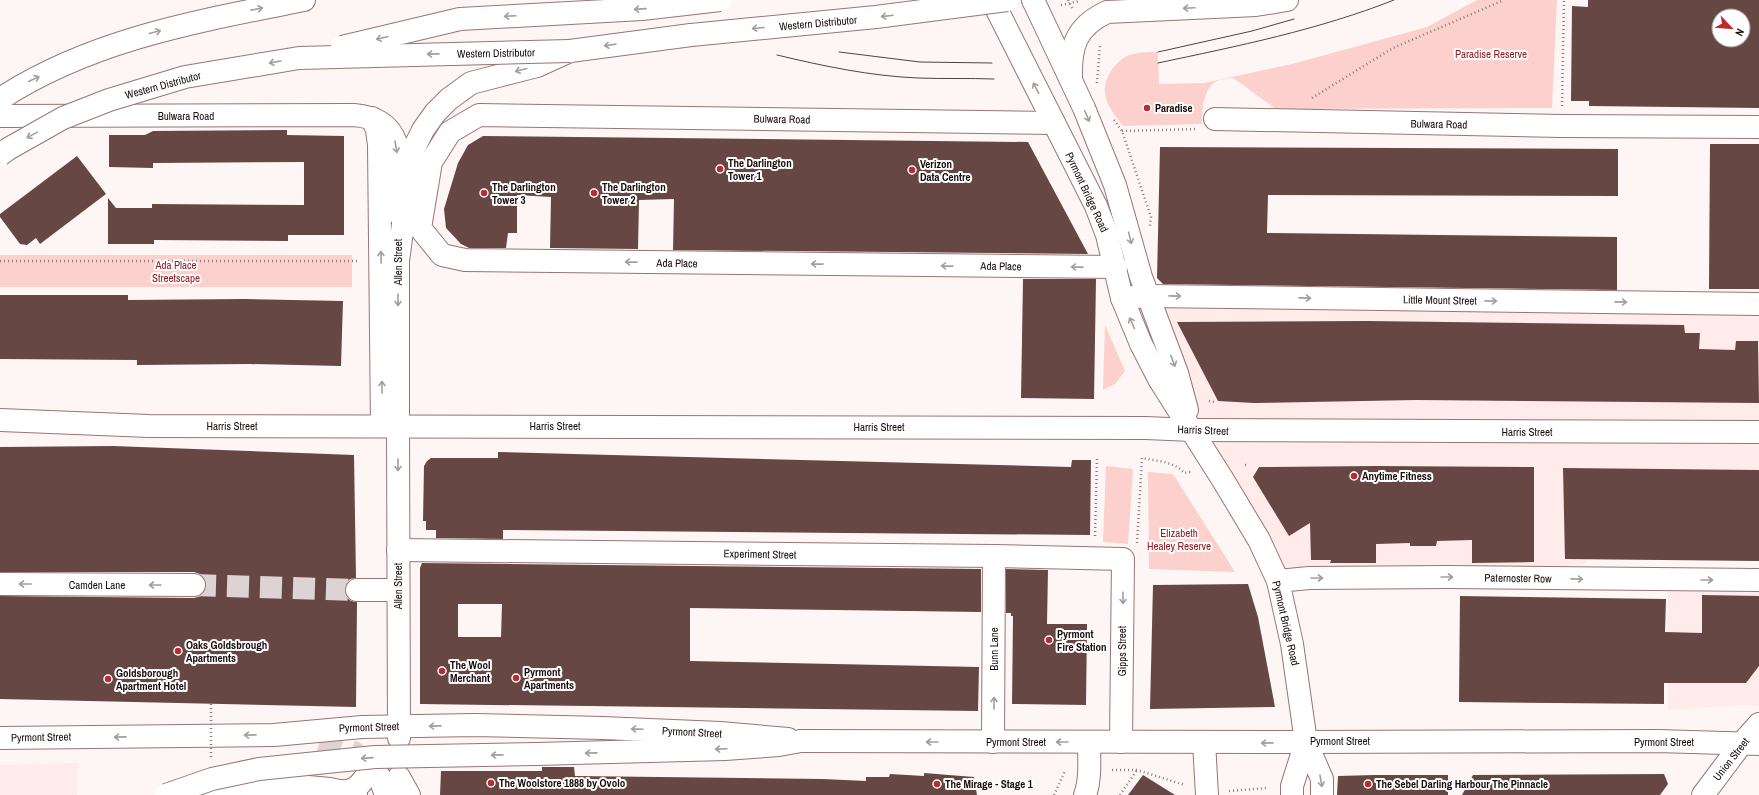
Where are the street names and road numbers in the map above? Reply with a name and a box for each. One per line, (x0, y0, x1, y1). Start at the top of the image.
street label: Western Distributor (779, 13, 857, 33)
street label: Western Distributor (457, 45, 535, 61)
street label: Western Distributor (123, 68, 203, 102)
street label: Bulwara Road (158, 109, 214, 123)
street label: Bulwara Road (754, 112, 810, 126)
street label: Bulwara Road (1411, 117, 1467, 131)
street label: Pyrmont Bridge Road (1062, 150, 1112, 234)
street label: Allen Street (391, 238, 405, 286)
street label: Ada Place (655, 256, 698, 270)
street label: Ada Place (979, 259, 1022, 273)
street label: Little Mount Street (1403, 292, 1477, 308)
street label: Harris Street (206, 419, 258, 433)
street label: Harris Street (529, 419, 581, 433)
street label: Harris Street (853, 420, 905, 434)
street label: Harris Street (1177, 422, 1229, 438)
street label: Harris Street (1501, 425, 1553, 439)
street label: Experiment Street (724, 546, 797, 562)
street label: Allen Street (391, 562, 405, 610)
street label: Paternoster Row (1484, 570, 1552, 586)
street label: Camden Lane (69, 578, 125, 592)
street label: Pyrmont Bridge Road (1269, 579, 1303, 667)
street label: Gipps Street (1115, 625, 1129, 676)
street label: Bunn Lane (987, 627, 1001, 671)
street label: Pyrmont Street (339, 719, 400, 735)
street label: Pyrmont Street (662, 723, 723, 741)
street label: Pyrmont Street (11, 729, 72, 745)
street label: Pyrmont Street (1310, 734, 1371, 748)
street label: Union Street (1710, 734, 1752, 783)
street label: Pyrmont Street (986, 735, 1047, 749)
street label: Pyrmont Street (1634, 735, 1695, 749)

